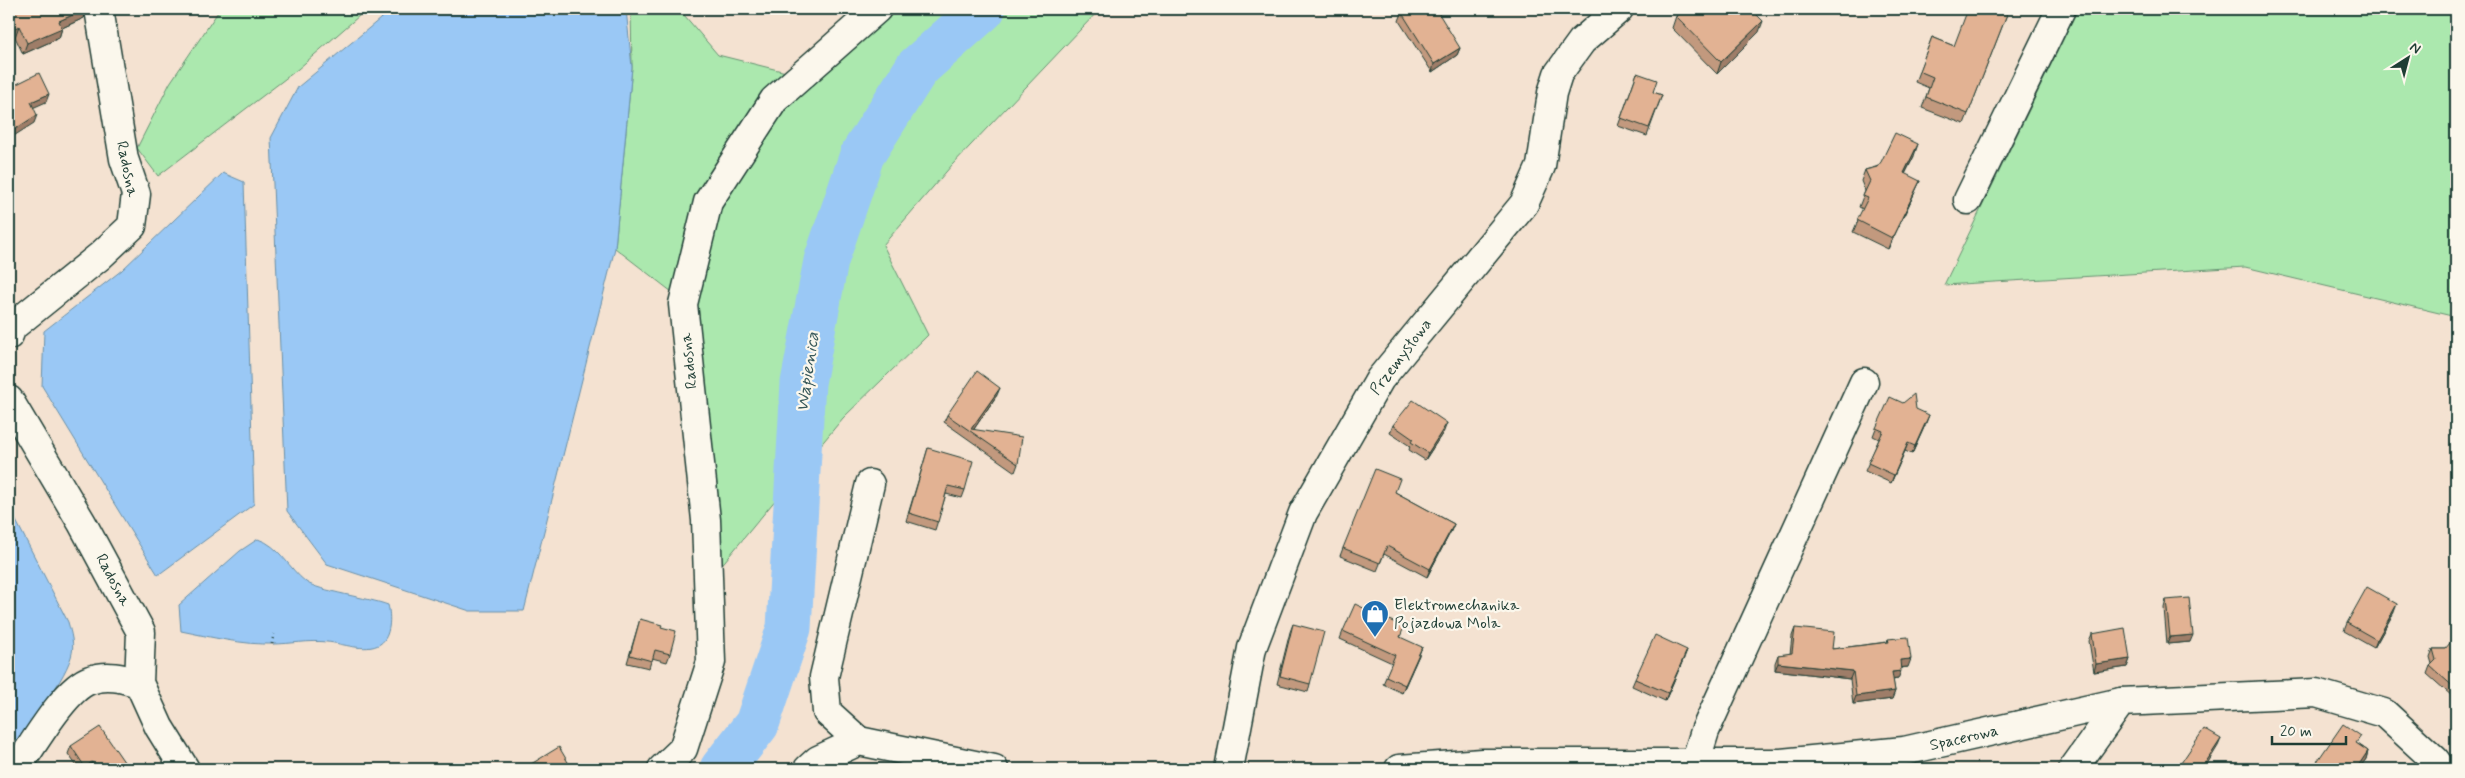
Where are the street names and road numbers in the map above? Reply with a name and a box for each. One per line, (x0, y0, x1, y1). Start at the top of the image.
street label: Radosna (111, 139, 143, 199)
street label: Przemysłowa (1365, 314, 1437, 399)
street label: Radosna (676, 331, 702, 390)
street label: Radosna (90, 550, 136, 610)
street label: Spacerowa (1928, 720, 2000, 756)

